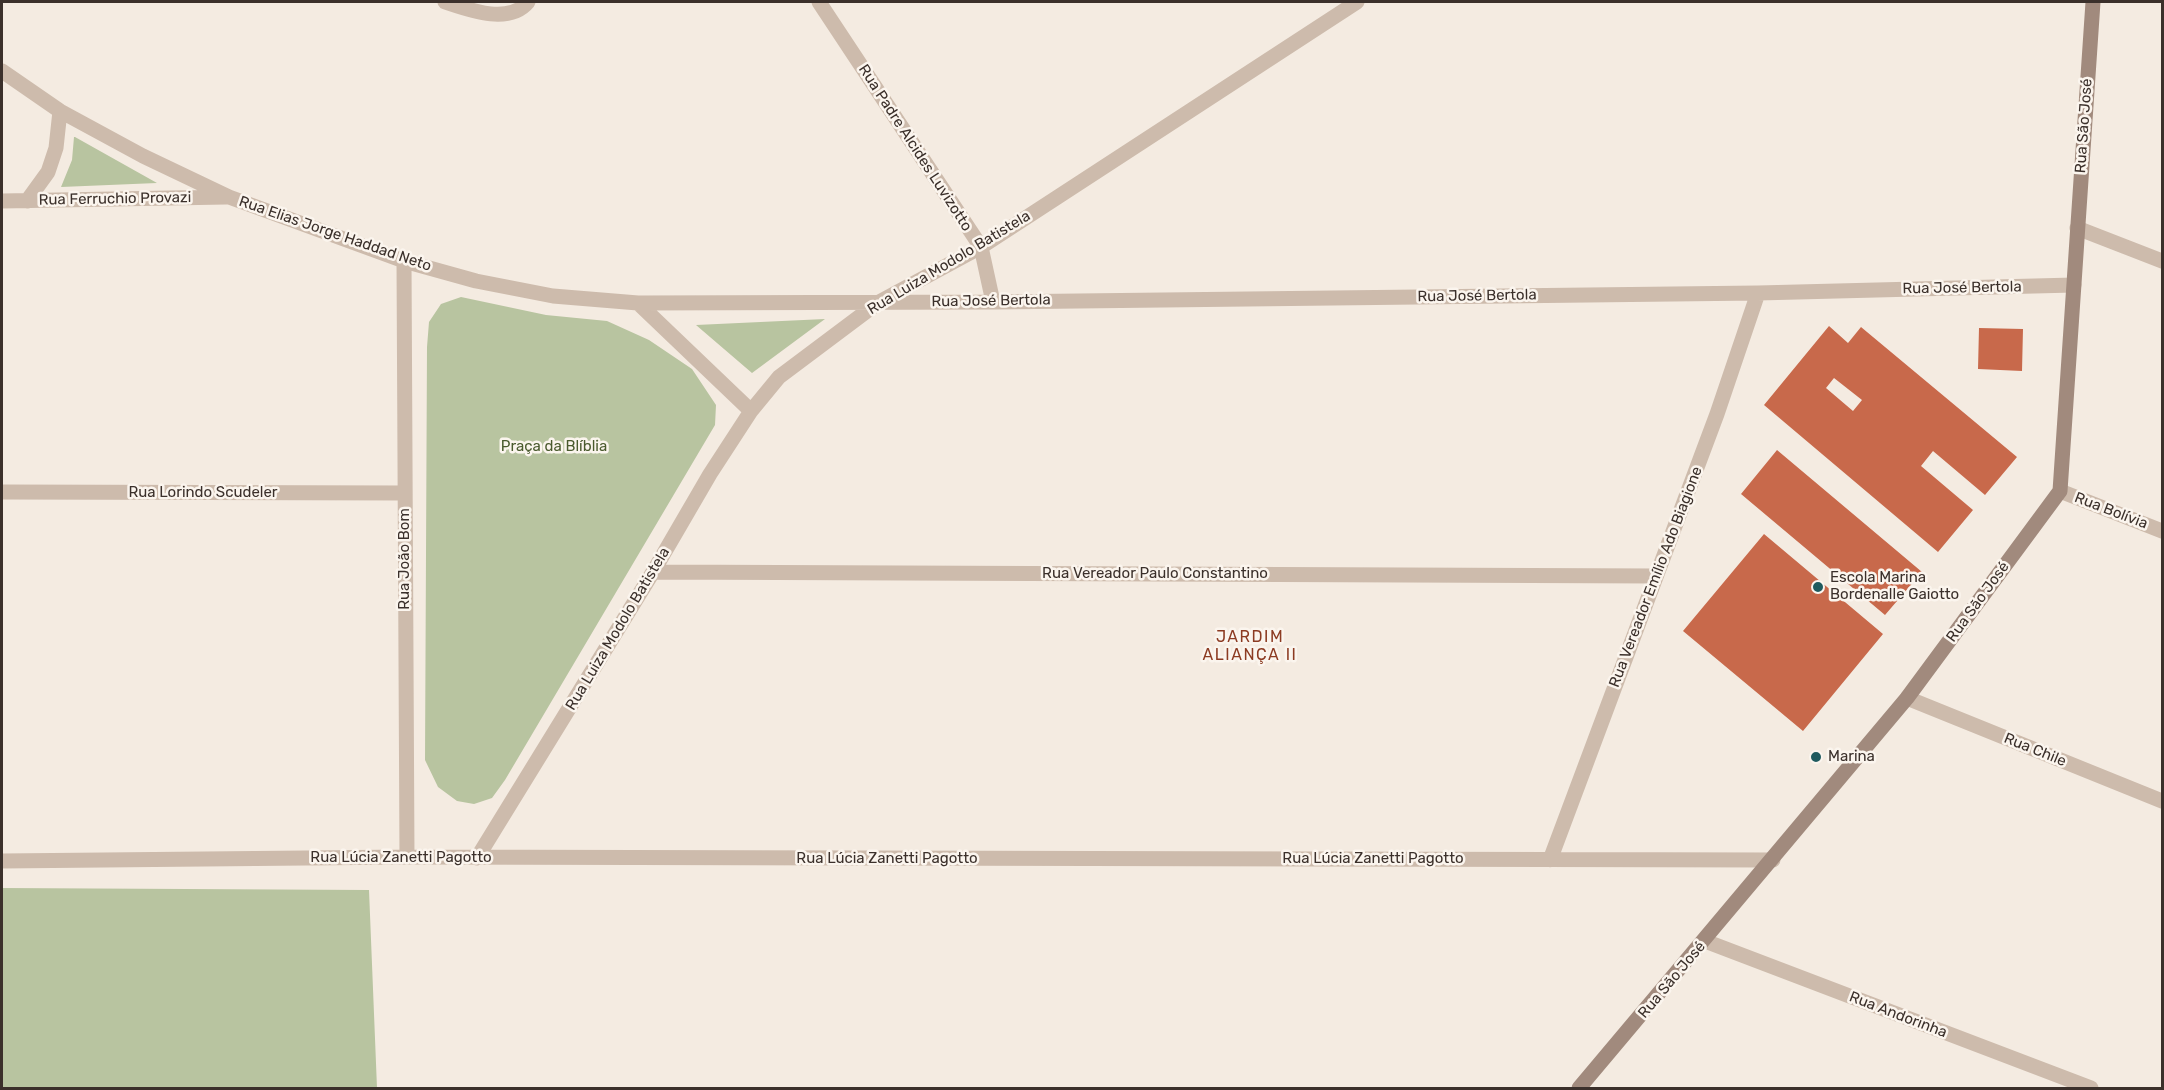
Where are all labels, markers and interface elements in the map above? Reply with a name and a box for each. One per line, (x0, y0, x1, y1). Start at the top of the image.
street label: Rua Padre Alcides Luvizotto (854, 61, 976, 235)
street label: Rua São José (2072, 78, 2096, 174)
street label: Rua Ferruchio Provazi (39, 189, 191, 209)
street label: Rua Elias Jorge Haddad Neto (236, 193, 434, 275)
street label: Rua Luiza Modolo Batistela (864, 207, 1034, 319)
street label: Rua José Bertola (1902, 278, 2022, 298)
street label: Rua José Bertola (1417, 286, 1537, 306)
street label: Rua José Bertola (931, 291, 1051, 311)
park label: Praça da Blíblia (501, 438, 607, 456)
street label: Rua Vereador Emílio Ado Biagione (1606, 464, 1706, 690)
street label: Rua Lorindo Scudeler (128, 484, 278, 502)
street label: Rua Bolívia (2072, 489, 2150, 533)
street label: Rua João Bom (396, 508, 414, 610)
street label: Rua Luiza Modolo Batistela (562, 544, 674, 714)
street label: Rua São José (1943, 558, 2013, 646)
street label: Rua Vereador Paulo Constantino (1042, 565, 1268, 583)
place label: Escola Marina Bordenalle Gaiotto (1830, 569, 1959, 604)
marker: Escola Marina Bordenalle Gaiotto (1811, 580, 1825, 594)
district label: JARDIM ALIANÇA II (1203, 627, 1297, 665)
street label: Rua Chile (2001, 729, 2069, 771)
place label: Marina (1828, 748, 1875, 766)
marker: Marina (1809, 750, 1823, 764)
street label: Rua Lúcia Zanetti Pagotto (310, 849, 492, 867)
street label: Rua Lúcia Zanetti Pagotto (796, 850, 978, 868)
street label: Rua Lúcia Zanetti Pagotto (1282, 850, 1464, 868)
street label: Rua São José (1635, 938, 1709, 1022)
street label: Rua Andorinha (1847, 988, 1949, 1042)

